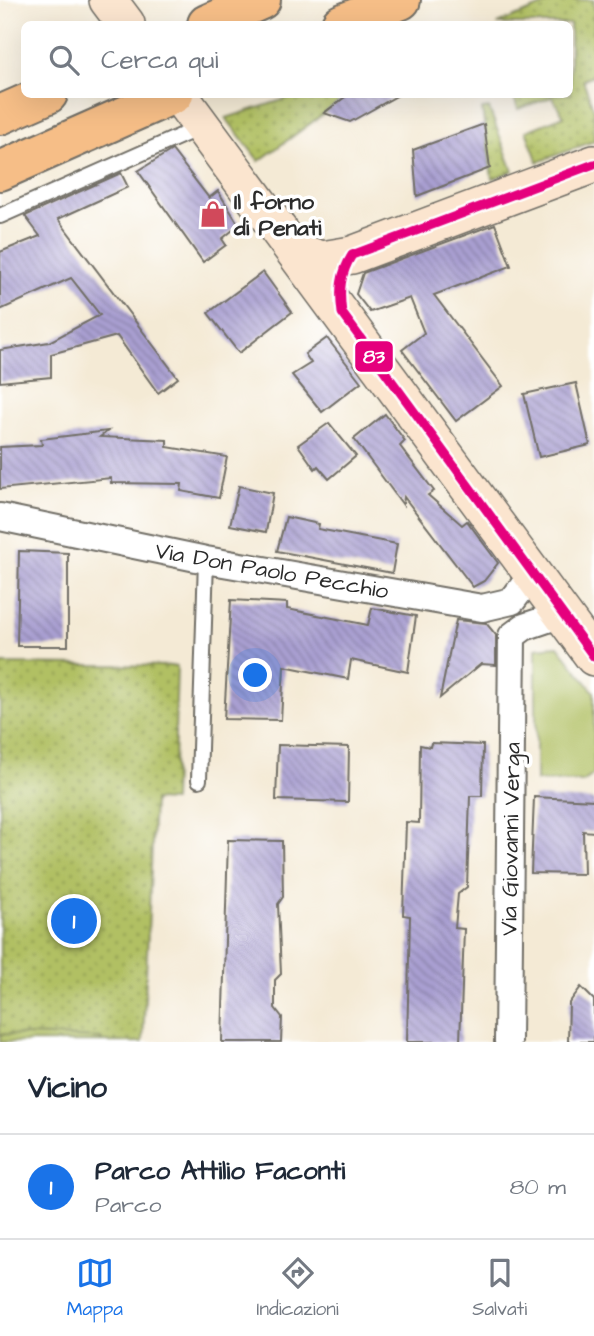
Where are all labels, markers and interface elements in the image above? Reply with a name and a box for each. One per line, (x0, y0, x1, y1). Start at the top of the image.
search box (21, 21, 573, 98)
icon: search (45, 41, 83, 79)
text: Cerca qui (101, 42, 218, 78)
place label: Il forno di Penati (233, 186, 322, 244)
shop icon: Il forno di Penati (198, 199, 228, 229)
line badge: 83 (354, 340, 394, 373)
text: 83 (363, 344, 385, 371)
street label: Via Don Paolo Pecchio (153, 535, 391, 607)
your location (238, 658, 272, 692)
street label: Via Giovanni Verga (493, 742, 530, 936)
pin: 1 (51, 895, 97, 947)
text: Vicino (28, 1067, 107, 1109)
text: Parco Attilio Faconti (95, 1153, 345, 1189)
text: 1 (50, 1171, 52, 1203)
text: 80 m (509, 1171, 566, 1203)
text: Parco (95, 1189, 162, 1221)
tab: Mappa (67, 1254, 123, 1323)
tab: Indicazioni (257, 1254, 339, 1323)
tab: Salvati (472, 1254, 527, 1323)

